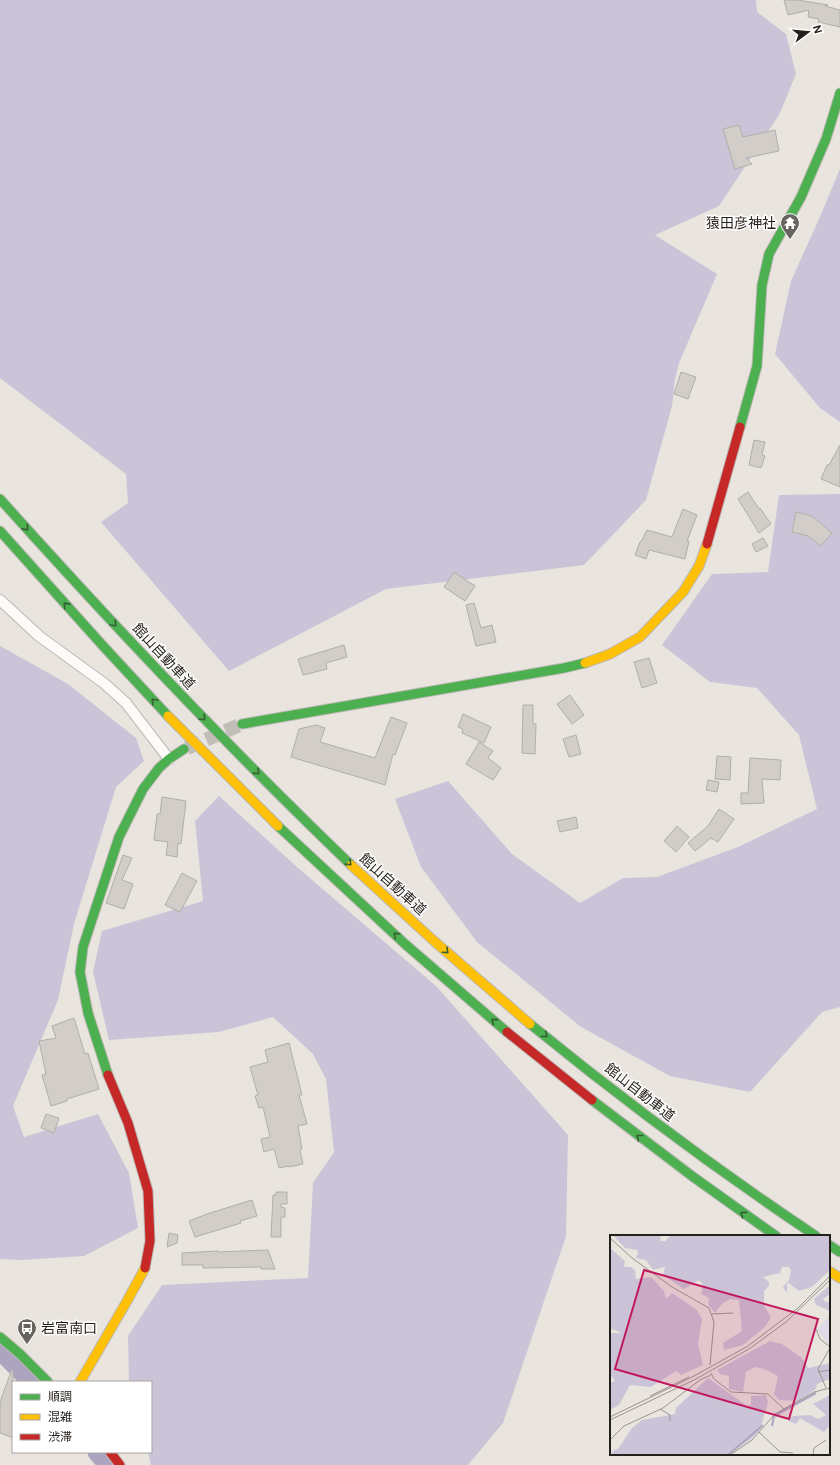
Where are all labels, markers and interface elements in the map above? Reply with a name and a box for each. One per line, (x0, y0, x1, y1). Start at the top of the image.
north arrow (788, 12, 828, 52)
text: N (810, 23, 825, 35)
temple icon: 猿田彦神社 (779, 212, 801, 240)
place label: 猿田彦神社 (706, 214, 776, 232)
one-way arrow (21, 523, 28, 531)
one-way arrow (64, 602, 71, 610)
one-way arrow (109, 619, 116, 626)
street label: 館山自動車道 (129, 619, 199, 693)
one-way arrow (152, 698, 159, 706)
one-way arrow (199, 713, 206, 721)
one-way arrow (252, 767, 260, 775)
street label: 館山自動車道 (356, 849, 430, 919)
one-way arrow (344, 859, 352, 866)
one-way arrow (393, 932, 401, 940)
one-way arrow (441, 946, 448, 953)
one-way arrow (491, 1018, 498, 1025)
one-way arrow (540, 1030, 547, 1037)
street label: 館山自動車道 (601, 1059, 679, 1125)
one-way arrow (636, 1134, 643, 1141)
one-way arrow (740, 1211, 747, 1219)
inset map (610, 1235, 830, 1455)
bus stop icon: 岩富南口 (16, 1317, 38, 1345)
place label: 岩富南口 (41, 1319, 97, 1337)
legend (12, 1381, 152, 1453)
text: 順調 (48, 1389, 72, 1405)
text: 混雑 (48, 1409, 72, 1425)
text: 渋滞 (48, 1429, 72, 1445)

